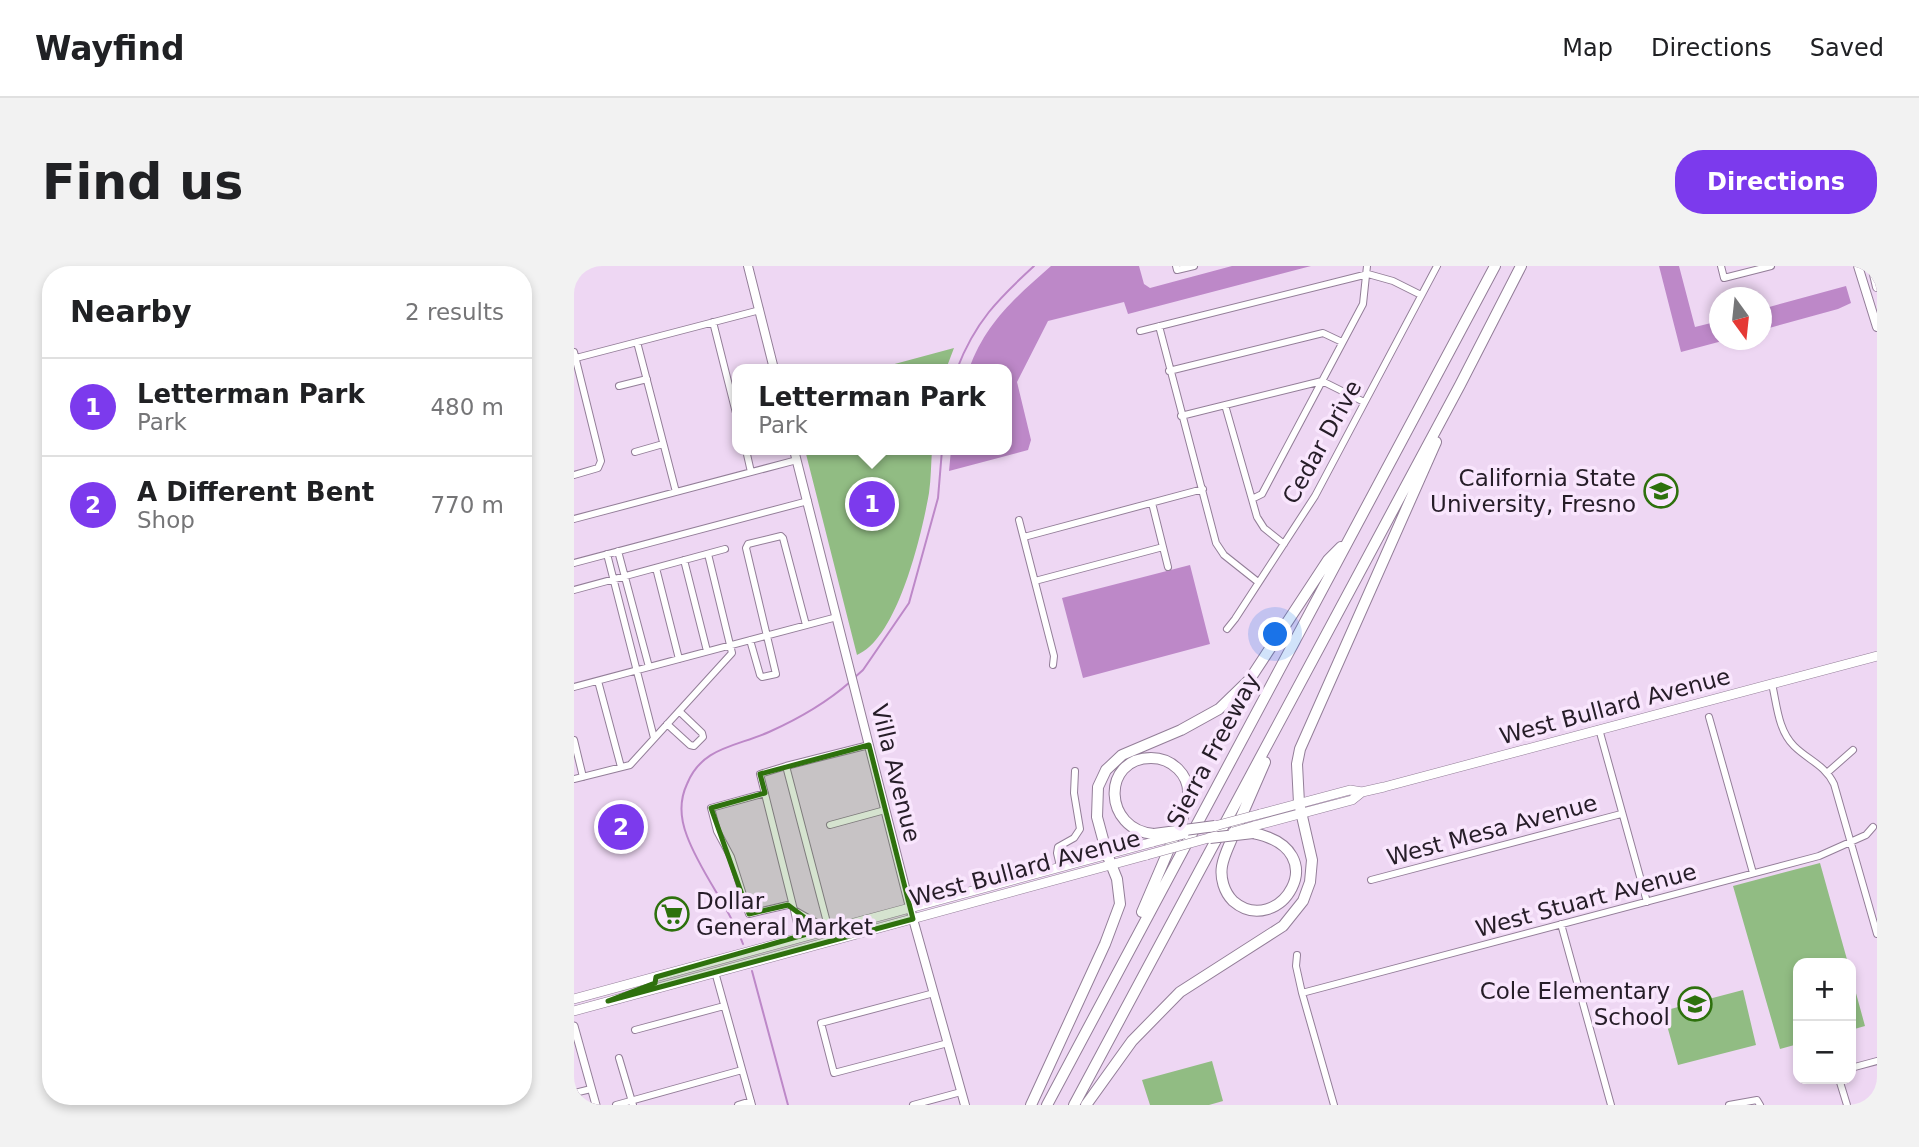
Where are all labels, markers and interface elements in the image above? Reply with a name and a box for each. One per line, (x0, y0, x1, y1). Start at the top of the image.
text: Wayfind (35, 29, 185, 68)
text: Map (1562, 34, 1613, 62)
text: Directions (1651, 34, 1772, 62)
text: Saved (1810, 34, 1884, 62)
button: Directions (1675, 150, 1877, 214)
text: Find us (42, 154, 243, 211)
north arrow (1709, 287, 1772, 350)
text: Nearby (70, 294, 192, 329)
text: 2 results (405, 299, 504, 325)
popup (732, 364, 1012, 455)
street label: Cedar Drive (1277, 376, 1367, 508)
text: Letterman Park (137, 379, 365, 409)
text: Letterman Park (758, 382, 986, 412)
text: 1 (85, 394, 101, 420)
text: 480 m (430, 394, 504, 420)
text: Park (137, 409, 187, 435)
text: Park (758, 412, 808, 438)
place label: California State University, Fresno (1430, 465, 1636, 517)
school or university icon: California State University, Fresno (1642, 472, 1680, 510)
text: A Different Bent (137, 477, 374, 507)
pin: 1 (849, 478, 895, 530)
text: 2 (85, 492, 101, 518)
text: 770 m (430, 492, 504, 518)
text: Shop (137, 507, 195, 533)
your location (1258, 617, 1292, 651)
street label: West Bullard Avenue (1497, 663, 1733, 749)
street label: Sierra Freeway (1162, 669, 1264, 831)
street label: Villa Avenue (866, 701, 926, 845)
street label: West Mesa Avenue (1384, 789, 1600, 871)
pin: 2 (598, 801, 644, 853)
street label: West Bullard Avenue (907, 825, 1143, 911)
street label: West Stuart Avenue (1473, 858, 1699, 942)
place label: Dollar General Market (696, 888, 873, 940)
supermarket icon: Dollar General Market (653, 895, 691, 933)
map controls (1793, 958, 1856, 1084)
button: + (1793, 958, 1856, 1021)
place label: Cole Elementary School (1480, 978, 1670, 1030)
school or university icon: Cole Elementary School (1676, 985, 1714, 1023)
button: − (1793, 1021, 1856, 1084)

